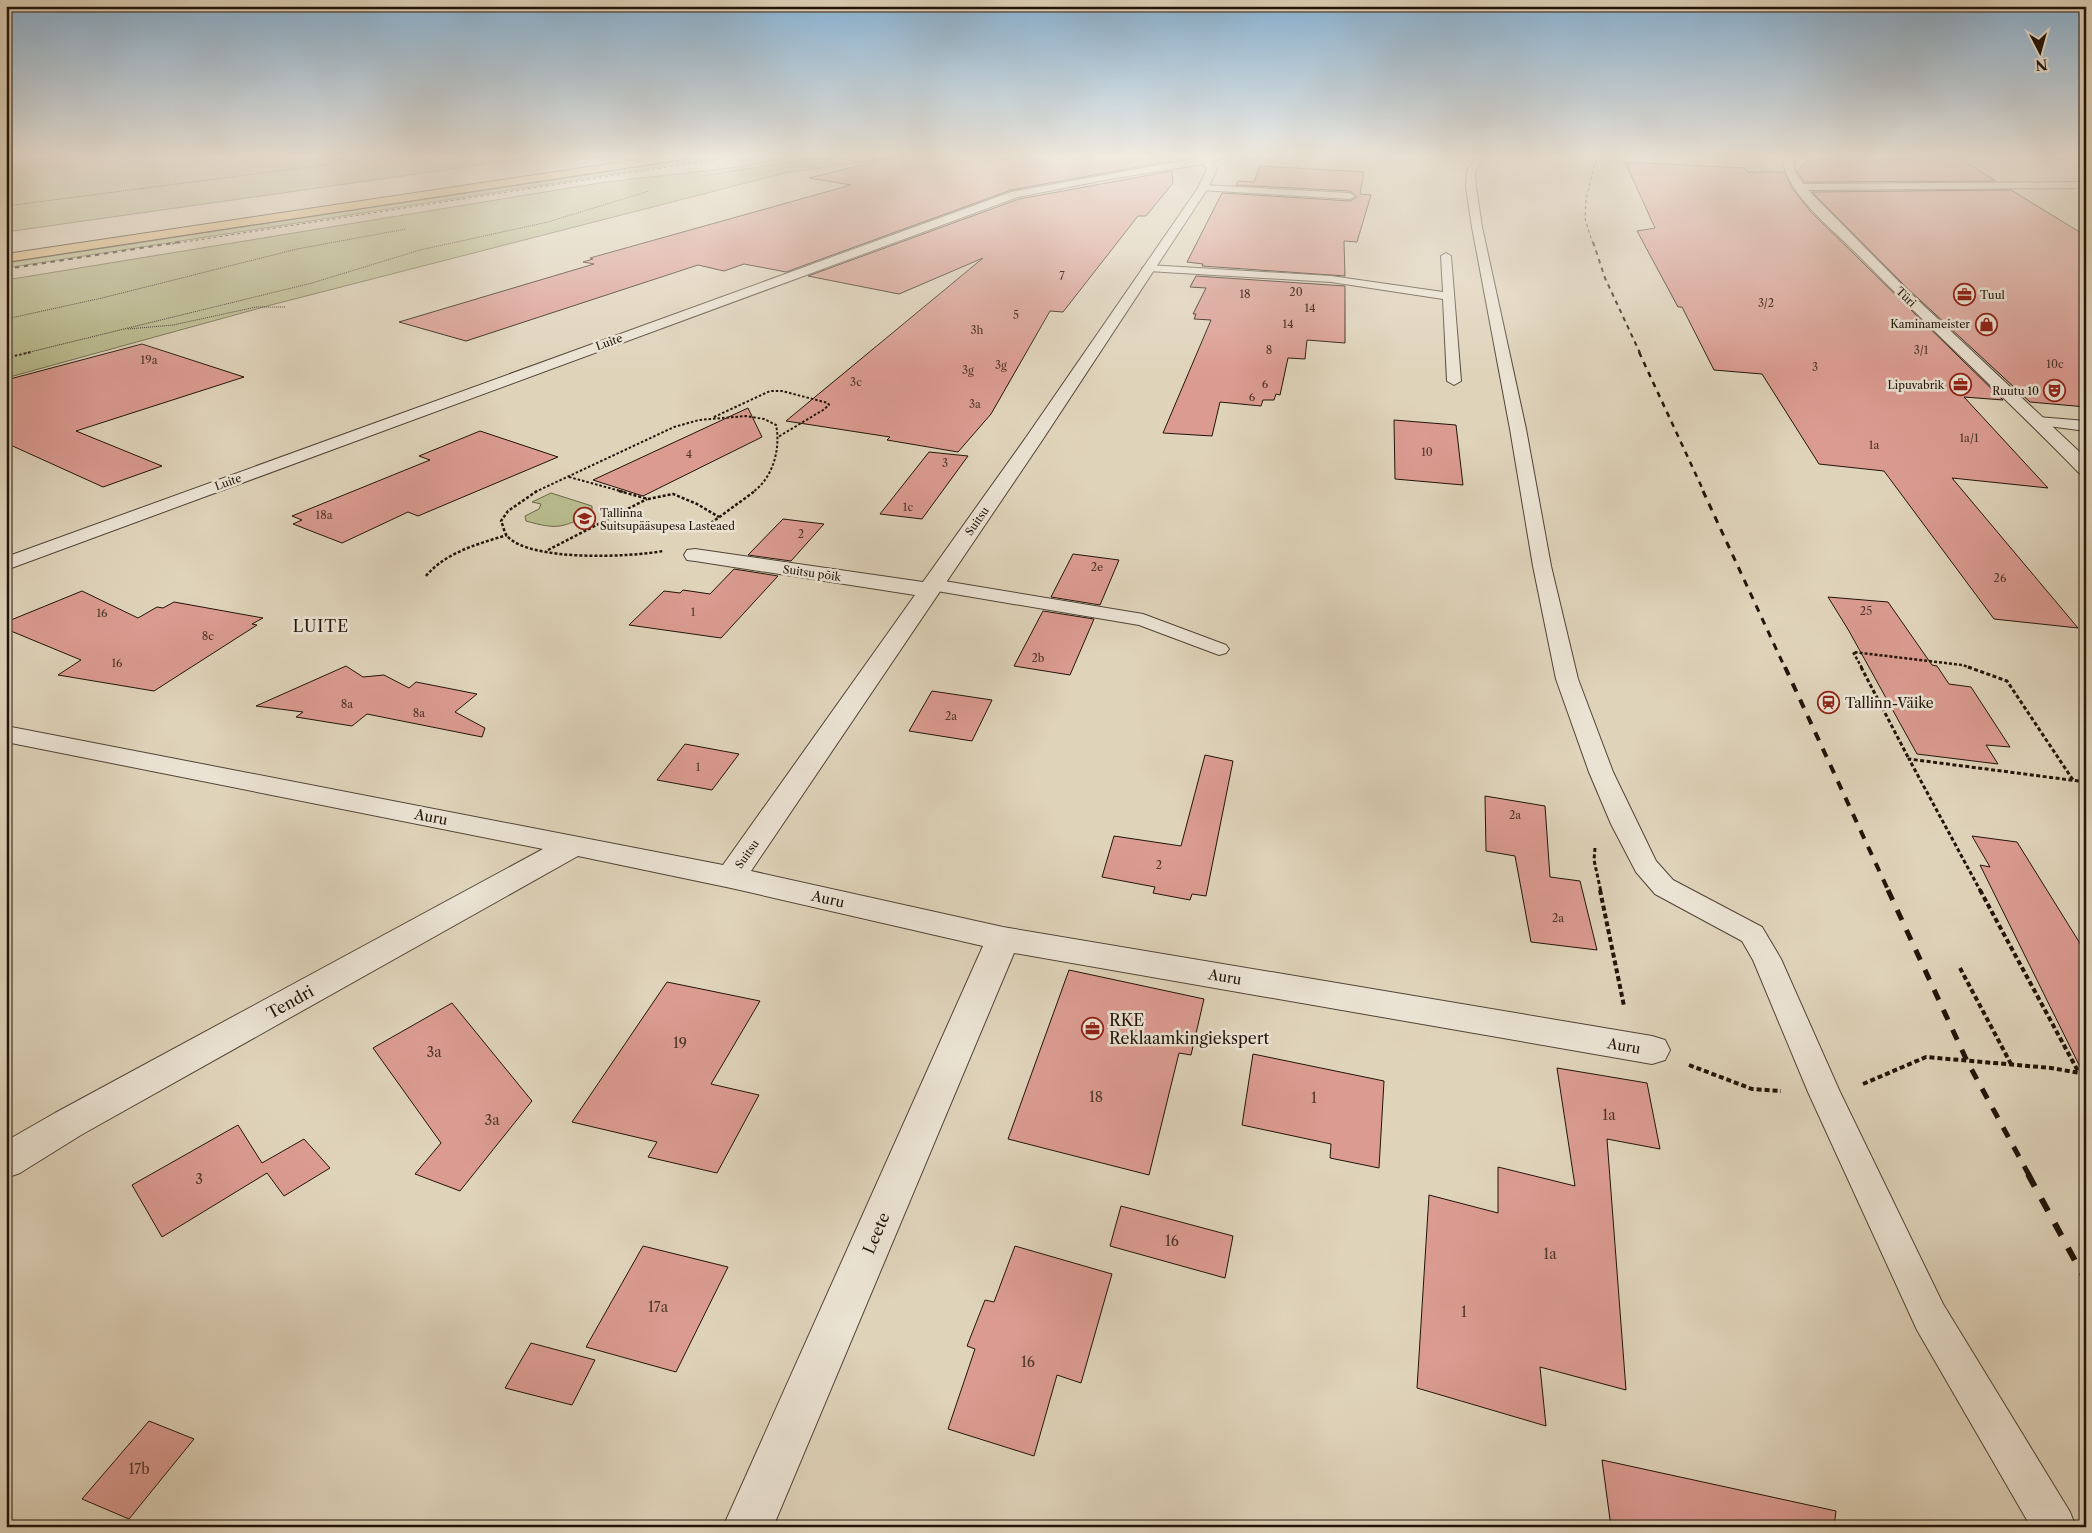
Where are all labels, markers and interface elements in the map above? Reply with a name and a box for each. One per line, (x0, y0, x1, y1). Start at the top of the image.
north arrow (2014, 28, 2064, 78)
text: N (2034, 55, 2048, 75)
house number: 7 (1059, 269, 1065, 283)
office icon: Tuul (1952, 283, 1976, 307)
street label: Türi (1893, 284, 1919, 310)
house number: 20 (1289, 285, 1303, 299)
house number: 18 (1239, 287, 1251, 301)
place label: Tuul (1980, 288, 2005, 302)
house number: 3/2 (1758, 296, 1774, 310)
house number: 14 (1305, 301, 1315, 315)
house number: 5 (1013, 308, 1019, 322)
shop icon: Kaminameister (1974, 312, 1998, 336)
house number: 14 (1283, 317, 1293, 331)
place label: Kaminameister (1890, 317, 1970, 331)
house number: 3h (971, 323, 984, 337)
street label: Luite (594, 331, 624, 353)
house number: 8 (1266, 343, 1272, 357)
house number: 3/1 (1914, 343, 1929, 357)
house number: 19a (141, 353, 158, 367)
house number: 10c (2046, 357, 2064, 371)
house number: 3g (995, 358, 1007, 372)
house number: 3 (1812, 360, 1818, 374)
house number: 3g (962, 363, 974, 377)
office icon: Lipuvabrik (1948, 373, 1972, 397)
house number: 3c (850, 375, 862, 389)
house number: 6 (1262, 377, 1269, 391)
place label: Lipuvabrik (1888, 378, 1945, 392)
theatre icon: Ruutu 10 (2043, 379, 2067, 403)
place label: Ruutu 10 (1992, 384, 2039, 398)
house number: 6 (1249, 390, 1256, 404)
house number: 3a (969, 397, 981, 411)
house number: 1a/1 (1959, 431, 1979, 445)
house number: 1a (1869, 438, 1879, 452)
house number: 10 (1421, 445, 1433, 459)
house number: 4 (686, 447, 692, 461)
house number: 3 (942, 456, 948, 470)
street label: Luite (213, 471, 243, 493)
house number: 1c (903, 500, 913, 514)
street label: Suitsu (962, 504, 992, 538)
place label: Tallinna Suitsupääsupesa Lasteaed (600, 506, 735, 533)
school or university icon: Tallinna Suitsupääsupesa Lasteaed (572, 507, 596, 531)
house number: 18a (316, 508, 333, 522)
house number: 2 (798, 527, 804, 541)
house number: 2e (1091, 560, 1103, 574)
street label: Suitsu põik (782, 562, 842, 584)
house number: 26 (1994, 571, 2007, 585)
house number: 25 (1860, 604, 1872, 618)
house number: 1 (691, 605, 696, 619)
house number: 16 (96, 606, 108, 620)
district label: LUITE (293, 616, 349, 636)
house number: 8c (202, 629, 214, 643)
house number: 2b (1032, 651, 1045, 665)
house number: 16 (111, 656, 123, 670)
station icon: Tallinn-Väike (1817, 691, 1841, 715)
place label: Tallinn-Väike (1845, 694, 1934, 712)
house number: 8a (341, 697, 353, 711)
house number: 8a (413, 706, 425, 720)
house number: 2a (945, 709, 957, 723)
house number: 1 (696, 760, 701, 774)
street label: Auru (412, 805, 449, 829)
house number: 2a (1509, 808, 1521, 822)
street label: Suitsu (732, 837, 762, 871)
house number: 2 (1156, 858, 1162, 872)
street label: Auru (809, 886, 847, 912)
house number: 2a (1552, 911, 1564, 925)
street label: Auru (1206, 965, 1243, 989)
street label: Tendri (263, 981, 317, 1023)
place label: RKE Reklaamkingiekspert (1109, 1010, 1270, 1048)
office icon: RKE Reklaamkingiekspert (1081, 1017, 1105, 1041)
house number: 19 (673, 1034, 687, 1052)
street label: Auru (1605, 1034, 1642, 1058)
house number: 3a (426, 1043, 442, 1061)
house number: 18 (1089, 1088, 1103, 1106)
house number: 1 (1311, 1089, 1317, 1107)
house number: 1a (1602, 1106, 1616, 1124)
house number: 3a (484, 1111, 500, 1129)
house number: 3 (195, 1170, 203, 1188)
street label: Leete (858, 1209, 894, 1257)
house number: 16 (1165, 1232, 1179, 1250)
house number: 1a (1543, 1245, 1557, 1263)
house number: 17a (648, 1298, 669, 1316)
house number: 1 (1461, 1303, 1467, 1321)
house number: 16 (1021, 1353, 1035, 1371)
house number: 17b (128, 1460, 150, 1478)

